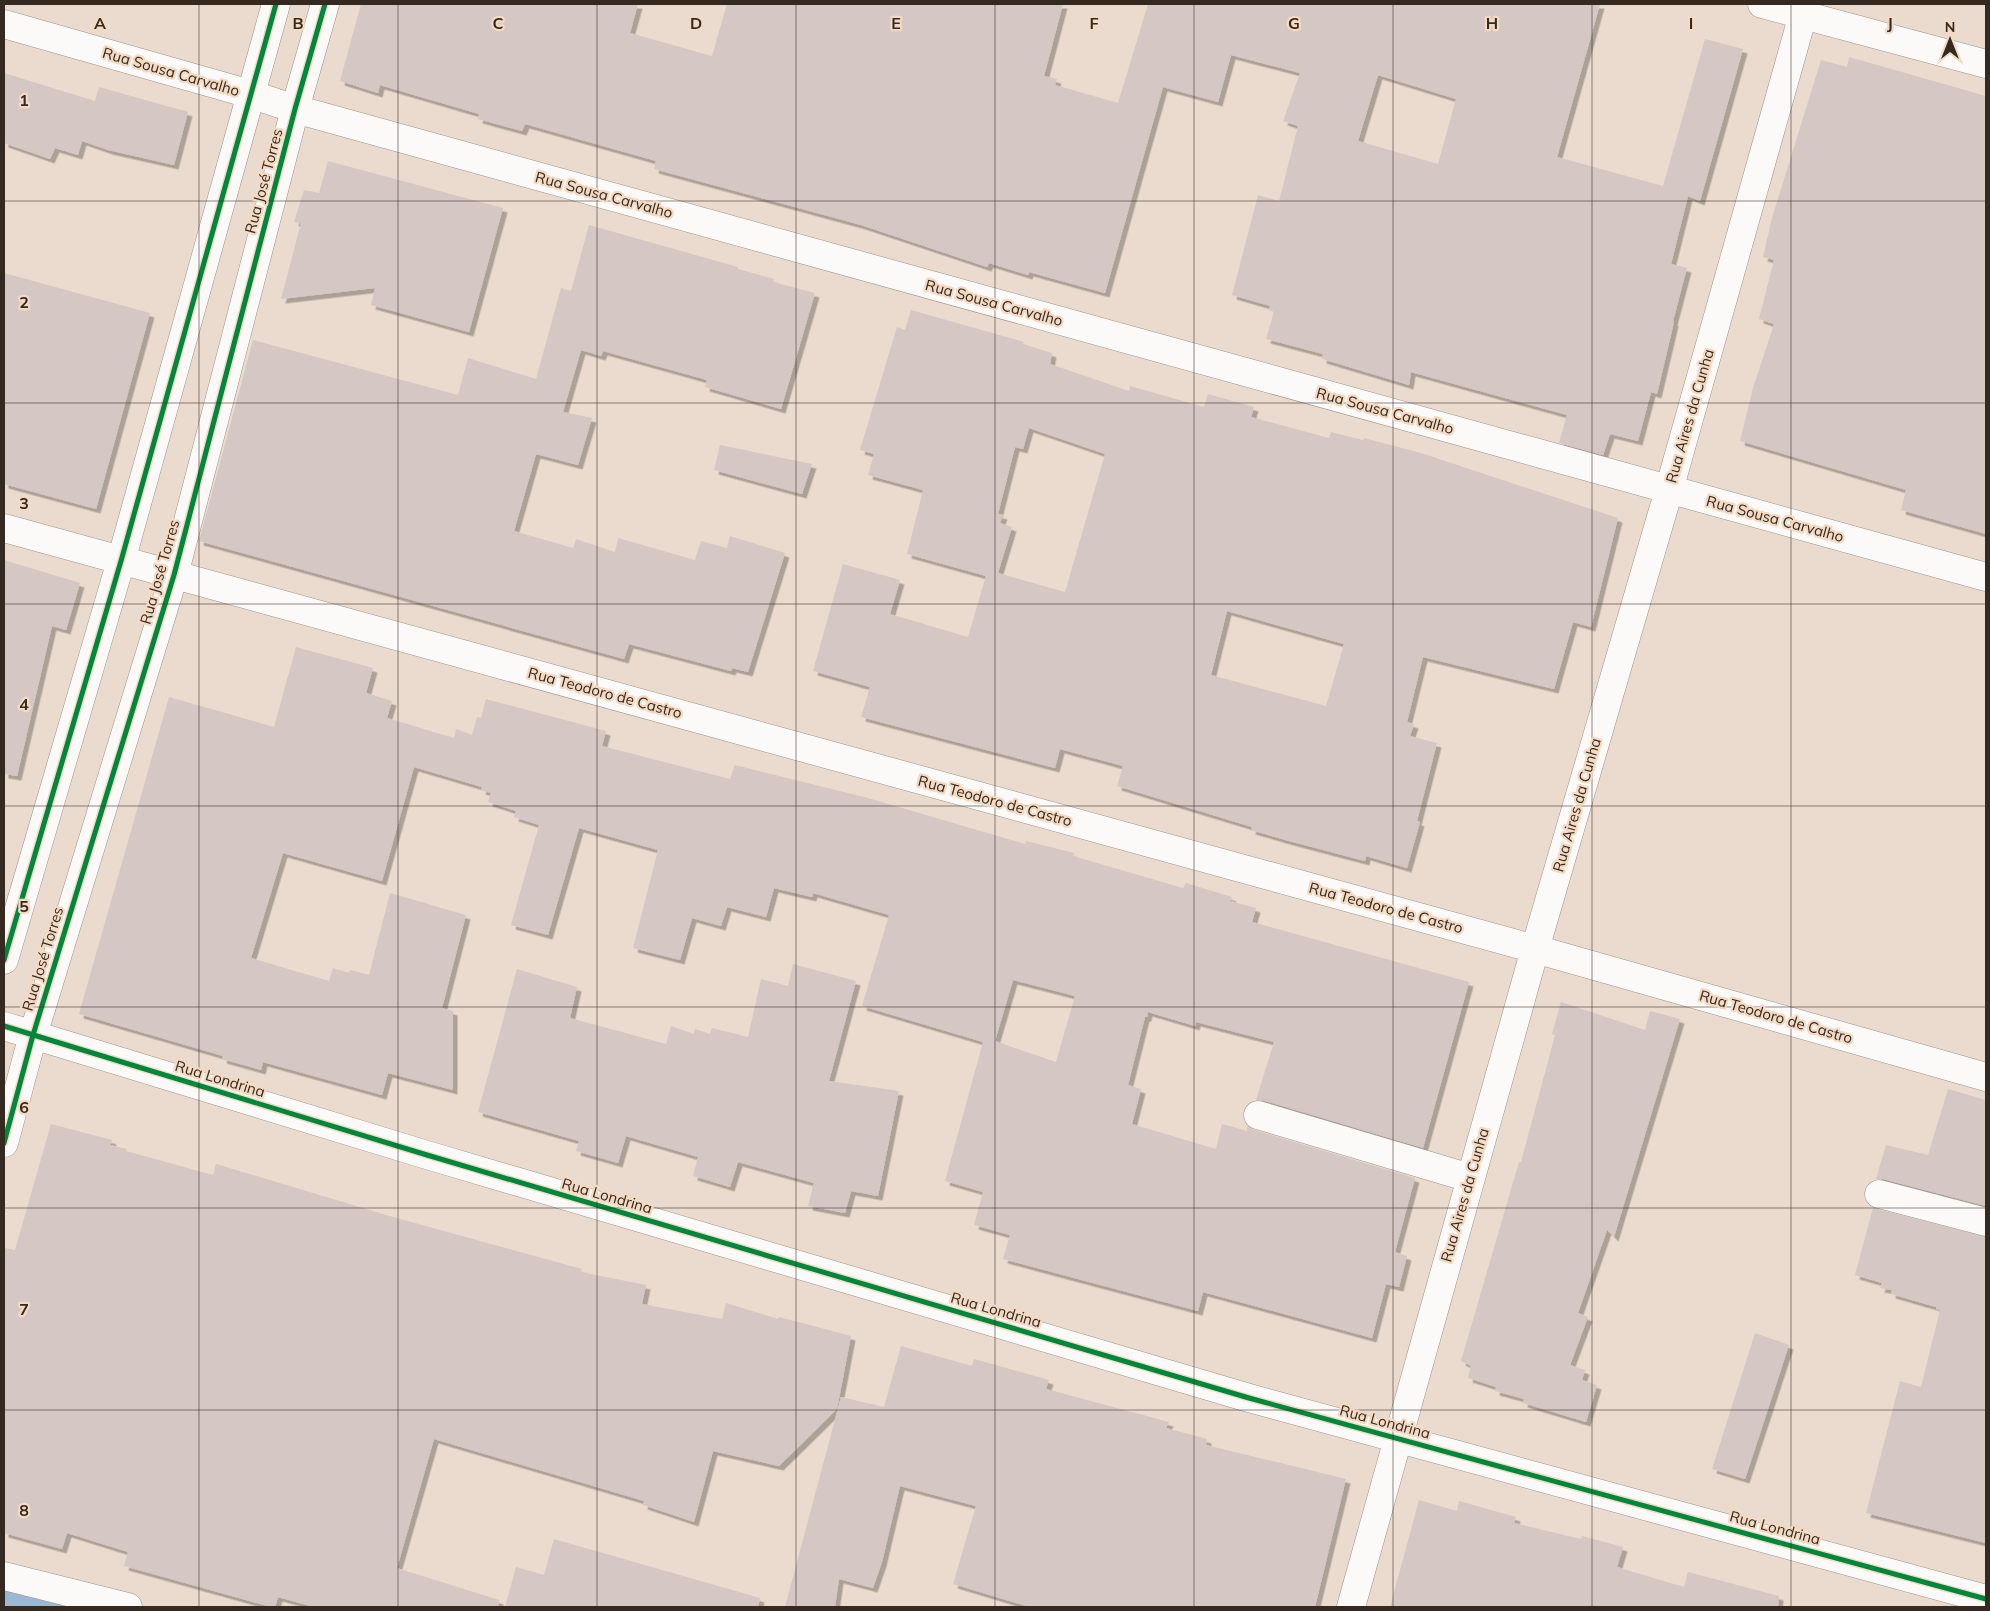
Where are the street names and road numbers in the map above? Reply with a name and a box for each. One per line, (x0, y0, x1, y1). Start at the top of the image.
street label: Rua Sousa Carvalho (100, 43, 242, 100)
street label: Rua José Torres (240, 126, 287, 235)
street label: Rua Sousa Carvalho (533, 167, 675, 222)
street label: Rua Sousa Carvalho (923, 275, 1065, 330)
street label: Rua Aires da Cunha (1661, 347, 1718, 485)
street label: Rua Sousa Carvalho (1314, 383, 1456, 438)
street label: Rua Sousa Carvalho (1704, 491, 1846, 546)
street label: Rua José Torres (136, 517, 184, 626)
street label: Rua Teodoro de Castro (526, 663, 684, 722)
street label: Rua Aires da Cunha (1548, 736, 1605, 874)
street label: Rua Teodoro de Castro (916, 771, 1074, 830)
street label: Rua Teodoro de Castro (1307, 878, 1465, 937)
street label: Rua José Torres (18, 905, 67, 1013)
street label: Rua Teodoro de Castro (1697, 986, 1855, 1048)
street label: Rua Londrina (173, 1056, 267, 1101)
street label: Rua Aires da Cunha (1436, 1126, 1493, 1264)
street label: Rua Londrina (560, 1174, 655, 1217)
street label: Rua Londrina (949, 1288, 1044, 1331)
street label: Rua Londrina (1338, 1400, 1433, 1443)
street label: Rua Londrina (1728, 1506, 1823, 1549)

